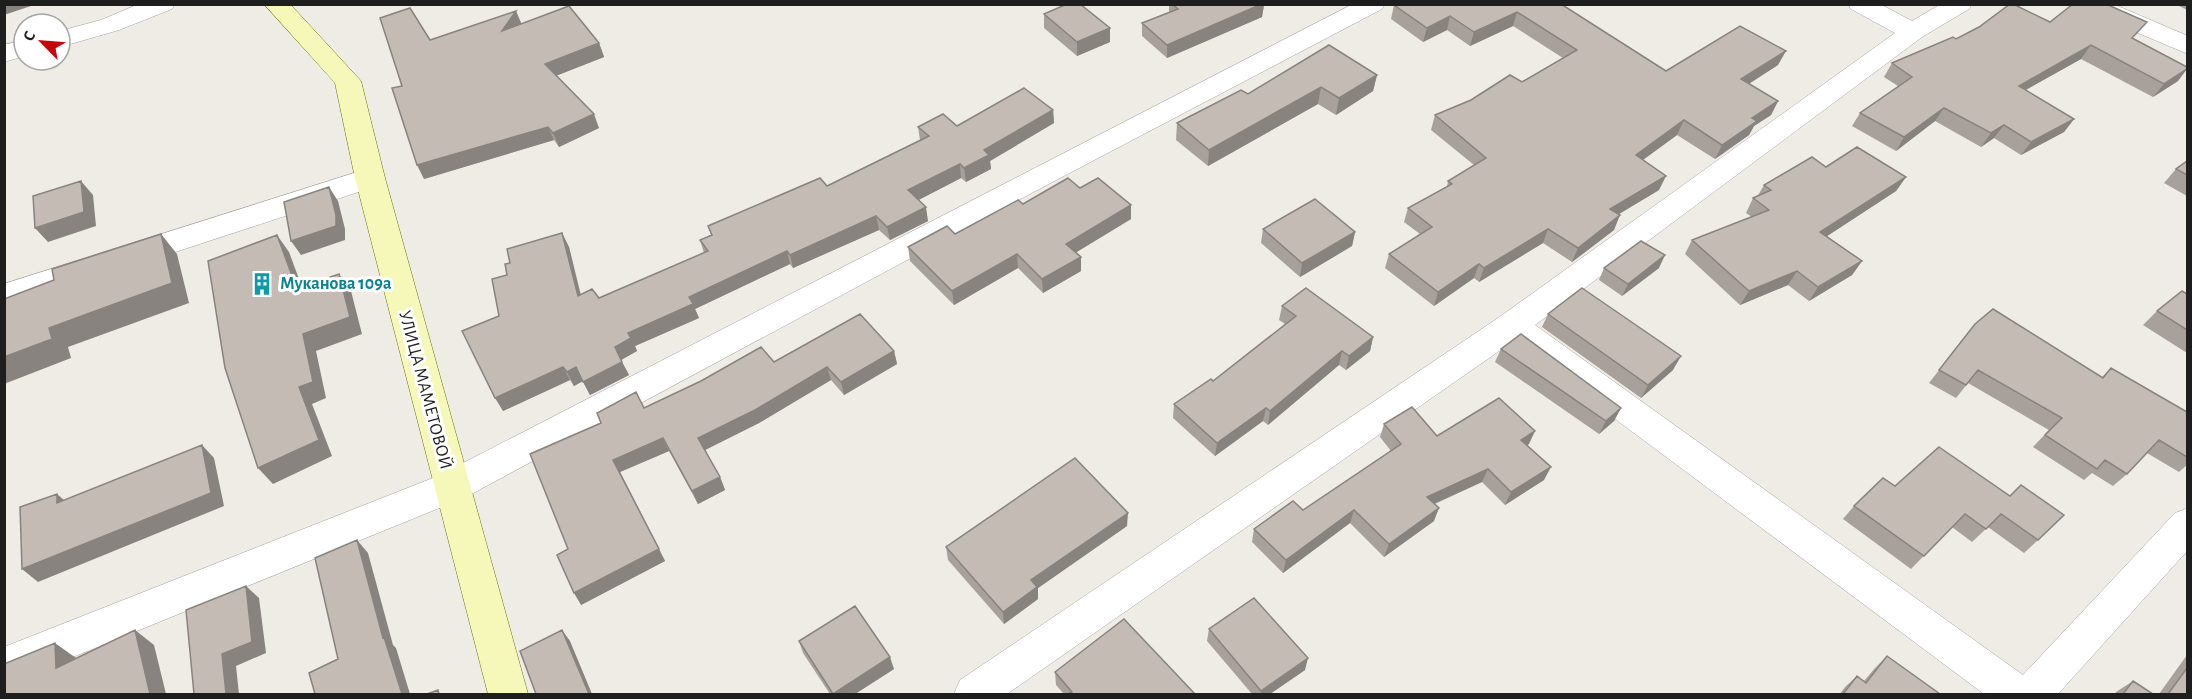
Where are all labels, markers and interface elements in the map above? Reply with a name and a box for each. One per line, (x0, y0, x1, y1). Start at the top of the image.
north arrow (12, 12, 72, 72)
text: С (20, 29, 38, 43)
building icon: Муканова 109а (249, 271, 275, 297)
place label: Муканова 109а (280, 275, 392, 293)
street label: УЛИЦА МАМЕТОВОЙ (395, 308, 457, 471)

